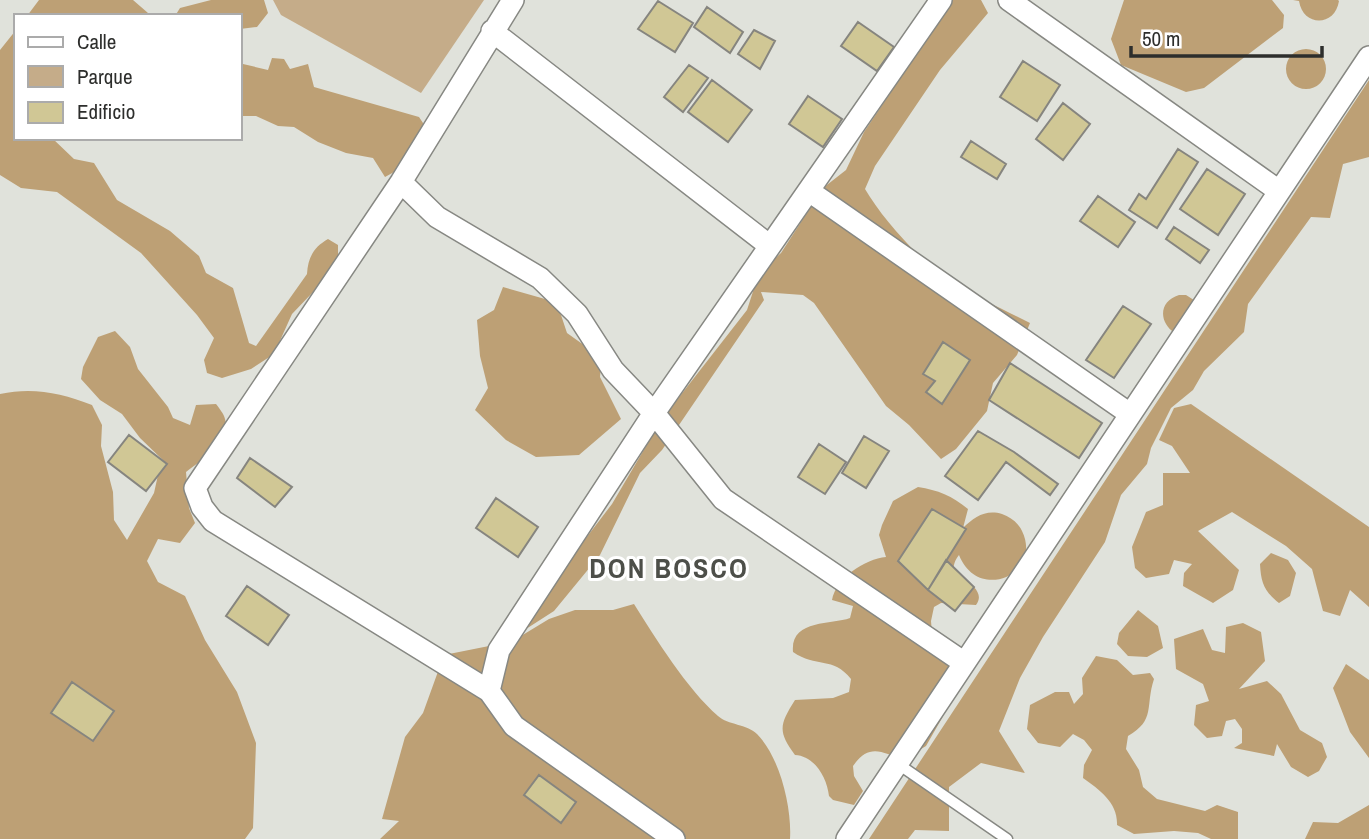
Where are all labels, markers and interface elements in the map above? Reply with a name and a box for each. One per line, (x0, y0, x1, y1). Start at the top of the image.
legend (14, 14, 242, 140)
scale bar (1131, 14, 1322, 58)
text: 50 m (1142, 24, 1180, 53)
text: Calle (77, 27, 116, 56)
text: Parque (77, 62, 133, 91)
text: Edificio (77, 97, 135, 126)
district label: DON BOSCO (589, 549, 749, 587)

